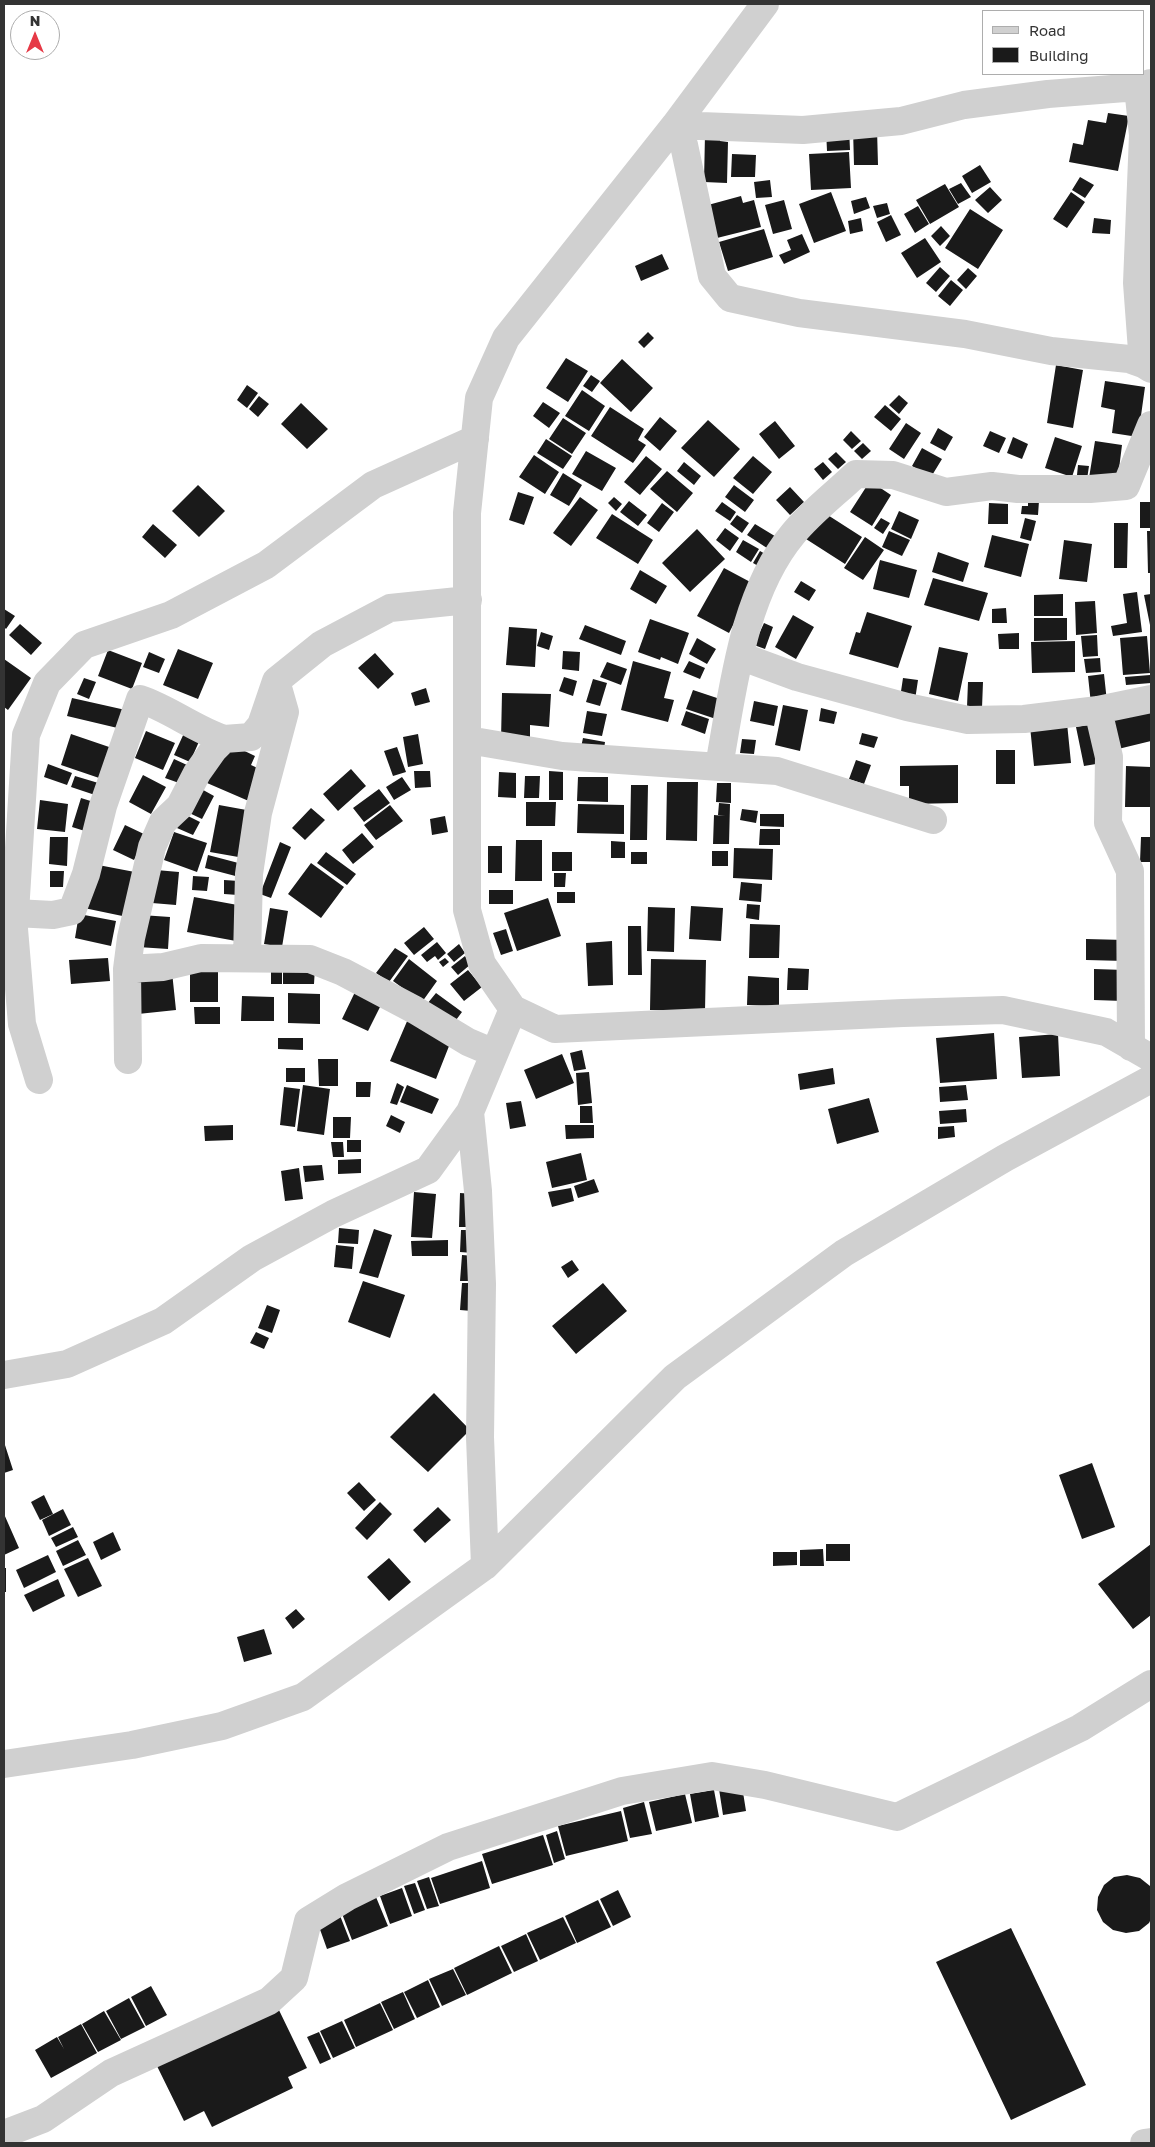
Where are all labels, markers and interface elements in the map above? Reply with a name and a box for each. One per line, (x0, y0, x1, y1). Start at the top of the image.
north arrow (10, 10, 60, 60)
legend (982, 10, 1145, 75)
text: N (30, 12, 40, 29)
text: Road (1029, 21, 1066, 39)
text: Building (1029, 46, 1089, 64)

